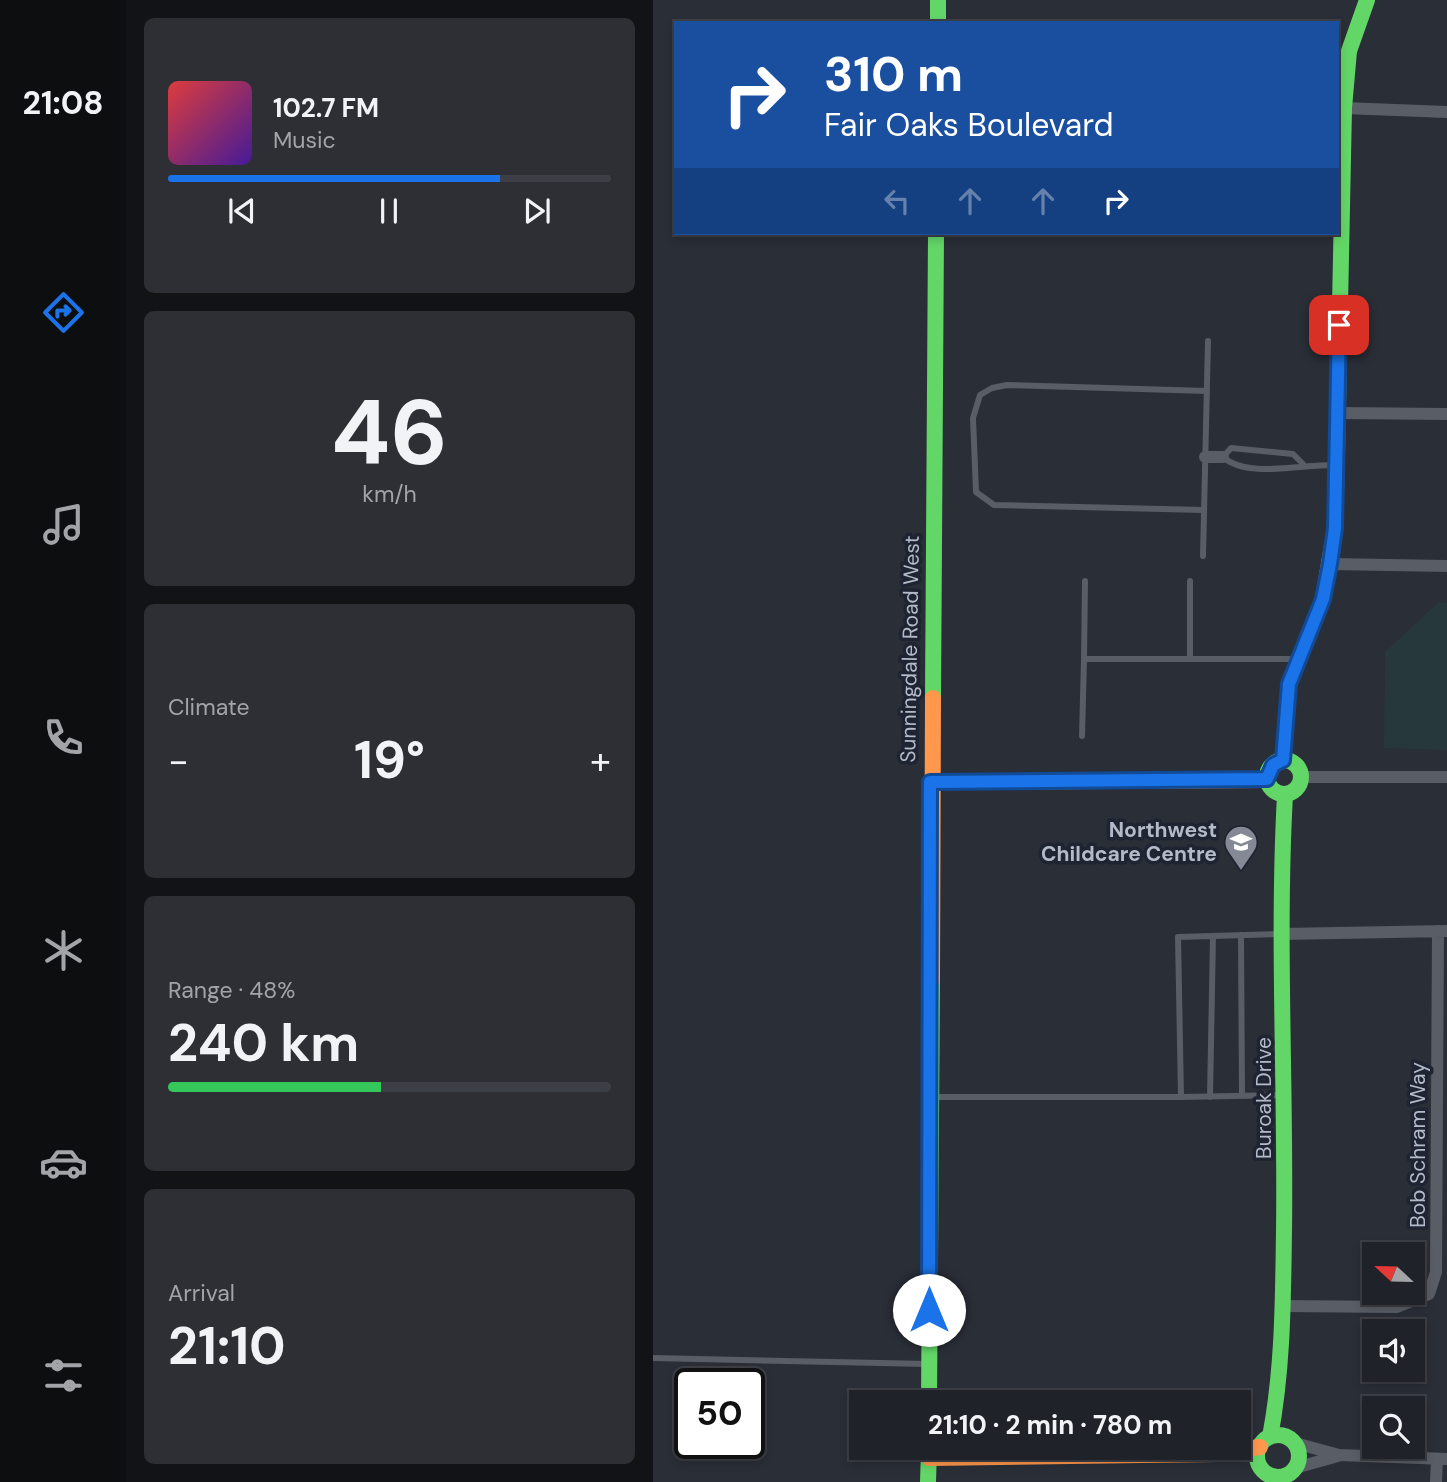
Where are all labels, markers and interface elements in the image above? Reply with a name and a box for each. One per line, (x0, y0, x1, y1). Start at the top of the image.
text: 310 m (824, 42, 963, 106)
icon: right (709, 49, 800, 140)
text: 21:08 (22, 82, 104, 124)
text: 102.7 FM (273, 91, 379, 125)
text: Fair Oaks Boulevard (824, 104, 1113, 146)
text: Music (273, 125, 336, 155)
icon: left (878, 182, 916, 220)
icon: ahead (951, 182, 989, 220)
icon: ahead (1024, 182, 1062, 220)
icon: right (1097, 182, 1135, 220)
icon: previous (223, 192, 261, 230)
icon: pause (370, 192, 408, 230)
icon: next (518, 192, 556, 230)
icon: directions (39, 288, 88, 337)
pin (1309, 295, 1369, 355)
icon: arrive (1320, 306, 1358, 344)
text: 46 (331, 374, 448, 492)
text: km/h (362, 479, 417, 509)
icon: music (39, 500, 88, 549)
street label: Sunningdale Road West (894, 535, 926, 763)
text: Climate (168, 692, 250, 722)
icon: phone (39, 713, 88, 762)
text: 19° (354, 726, 425, 794)
text: − (168, 736, 189, 786)
text: + (590, 736, 611, 786)
place label: Northwest Childcare Centre (1041, 816, 1217, 868)
school or university icon: Northwest Childcare Centre (1222, 823, 1260, 872)
icon: climate (39, 926, 88, 975)
text: Range · 48% (168, 975, 295, 1005)
text: 240 km (168, 1009, 359, 1077)
street label: Buroak Drive (1250, 1037, 1278, 1159)
street label: Bob Schram Way (1404, 1062, 1432, 1228)
icon: car (39, 1138, 88, 1187)
north arrow (1362, 1242, 1425, 1306)
map controls (1362, 1242, 1425, 1459)
position arrow (892, 1273, 966, 1347)
text: Arrival (168, 1278, 235, 1308)
text: 21:10 (168, 1312, 286, 1380)
button: sound (1362, 1319, 1425, 1382)
icon: filters (39, 1351, 88, 1400)
speed limit sign: 50 (674, 1368, 765, 1459)
button: search (1362, 1396, 1425, 1459)
text: 21:10 · 2 min · 780 m (928, 1408, 1172, 1442)

